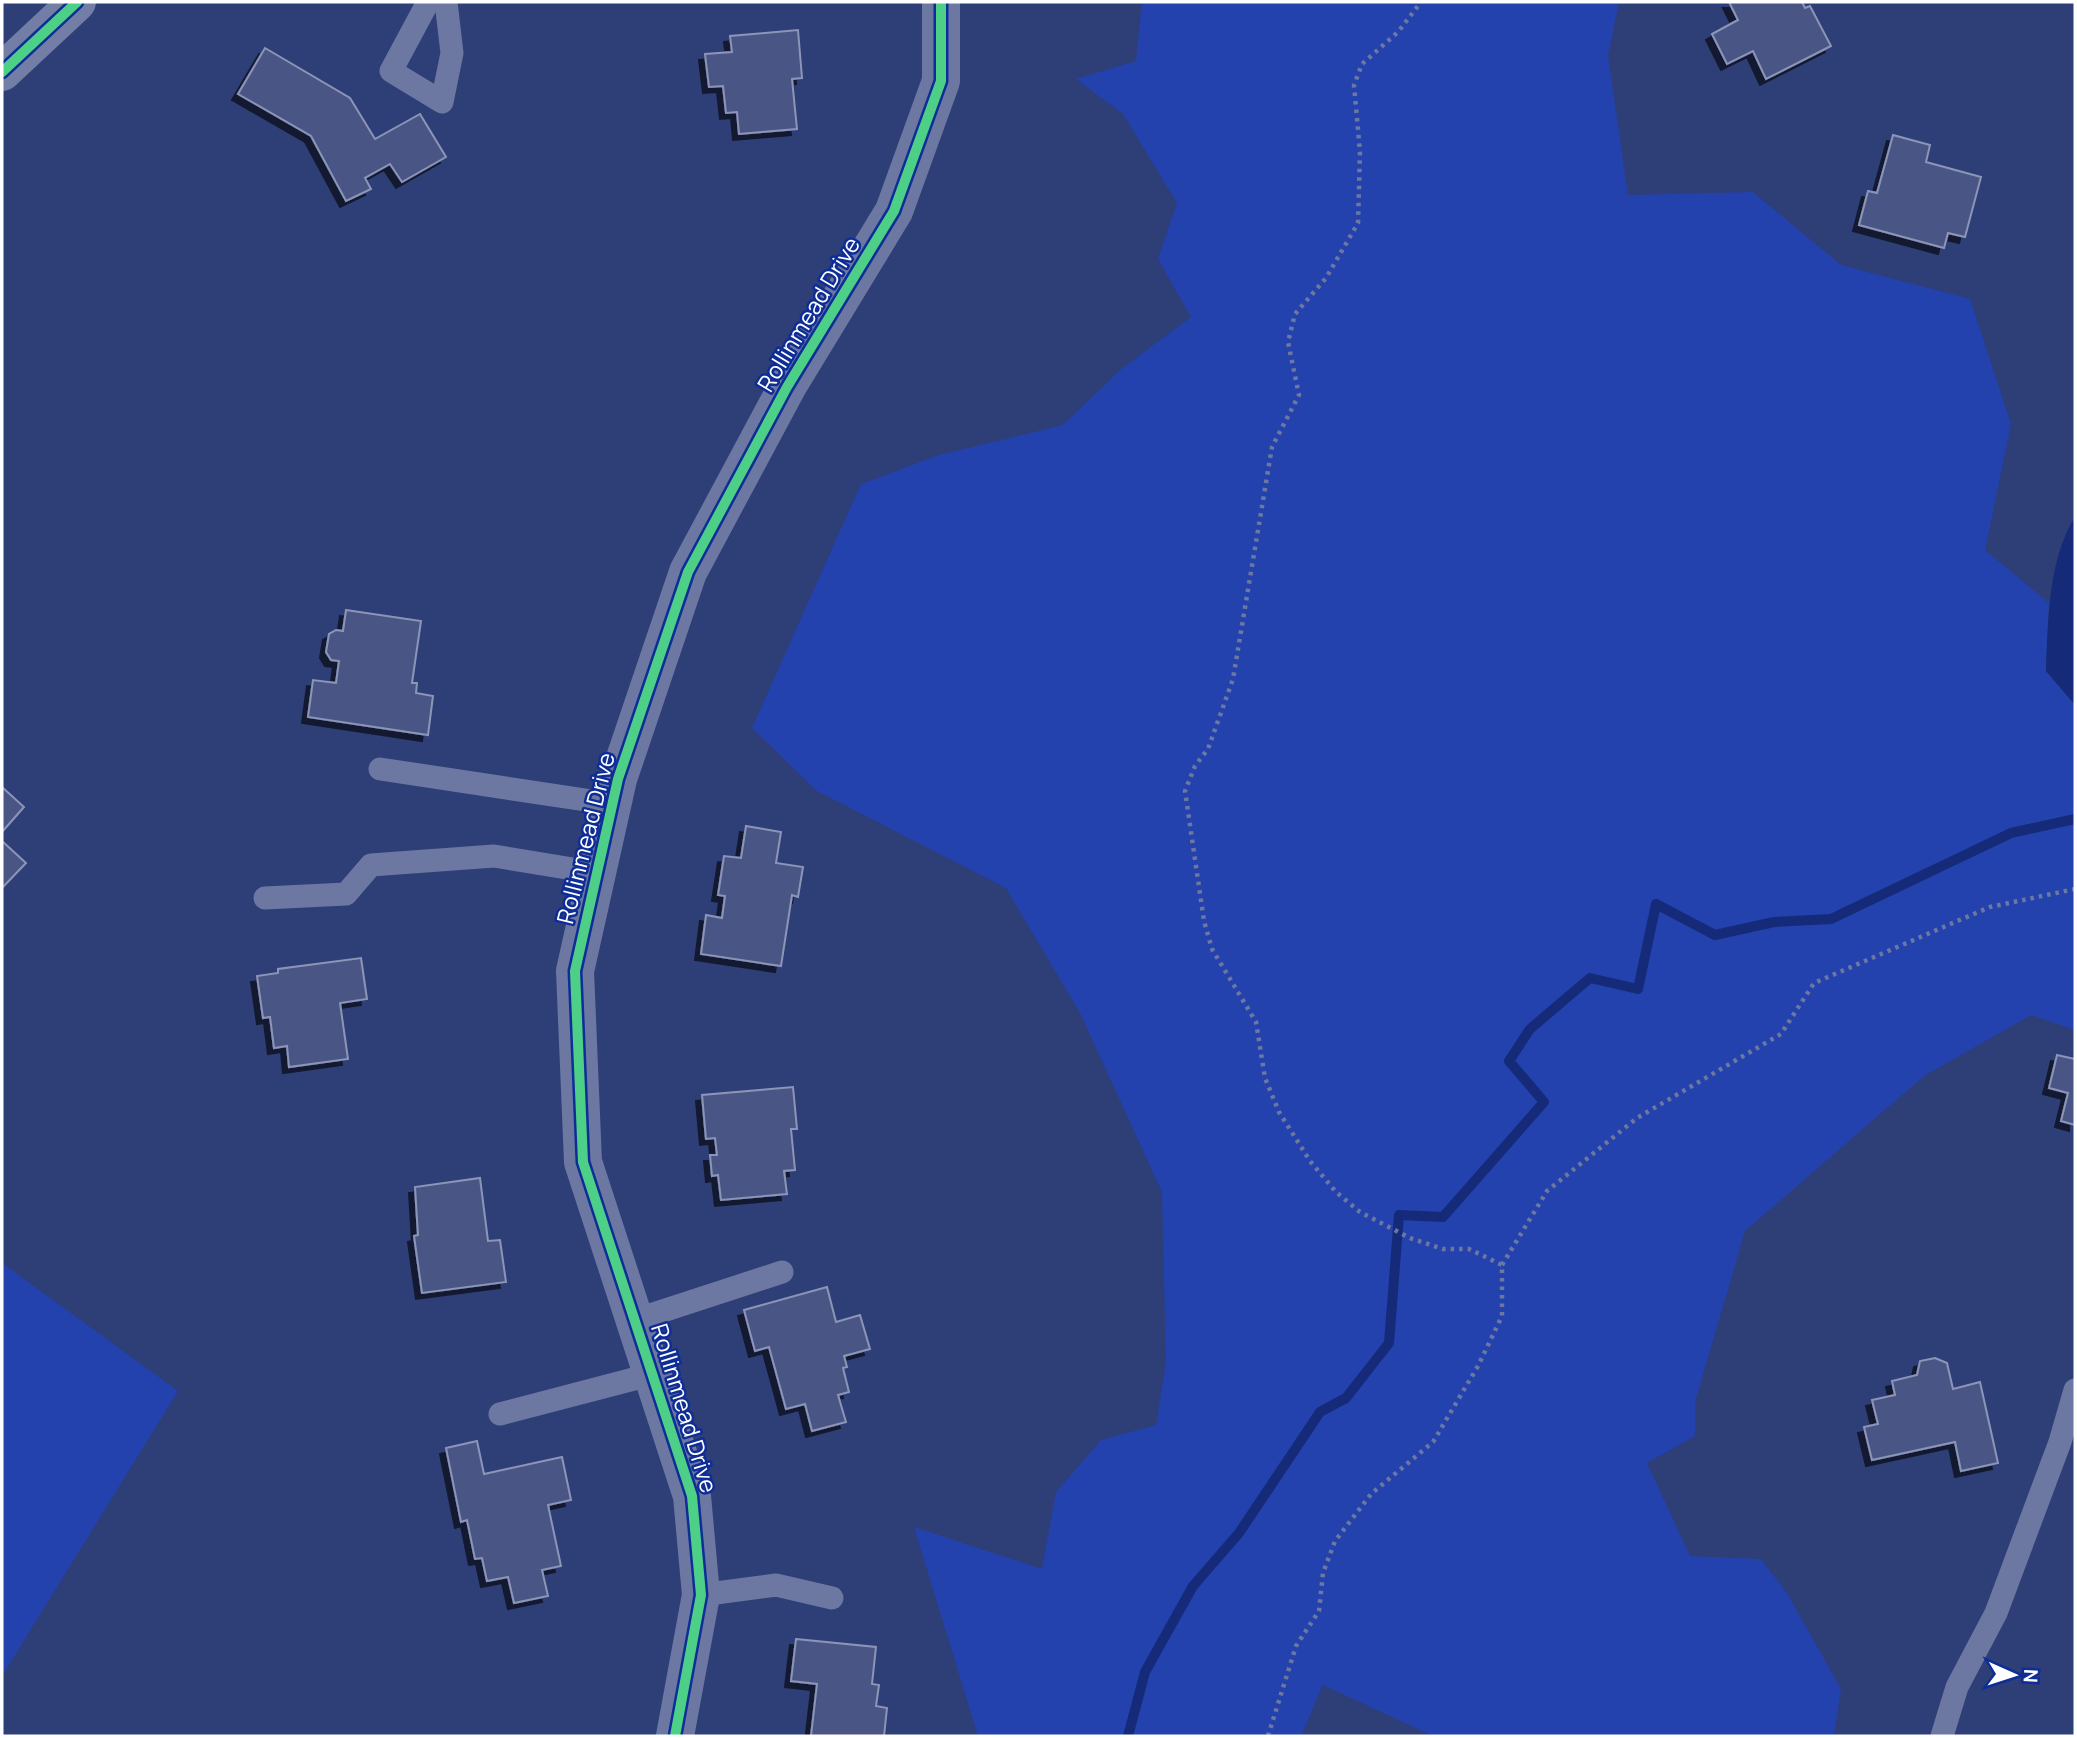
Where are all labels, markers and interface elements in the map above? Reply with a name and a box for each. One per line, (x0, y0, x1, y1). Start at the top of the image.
street label: Rollinmead Drive (749, 231, 867, 397)
street label: Rollinmead Drive (548, 749, 622, 927)
street label: Rollinmead Drive (644, 1320, 726, 1496)
north arrow (1979, 1640, 2049, 1710)
text: N (2018, 1668, 2044, 1683)

